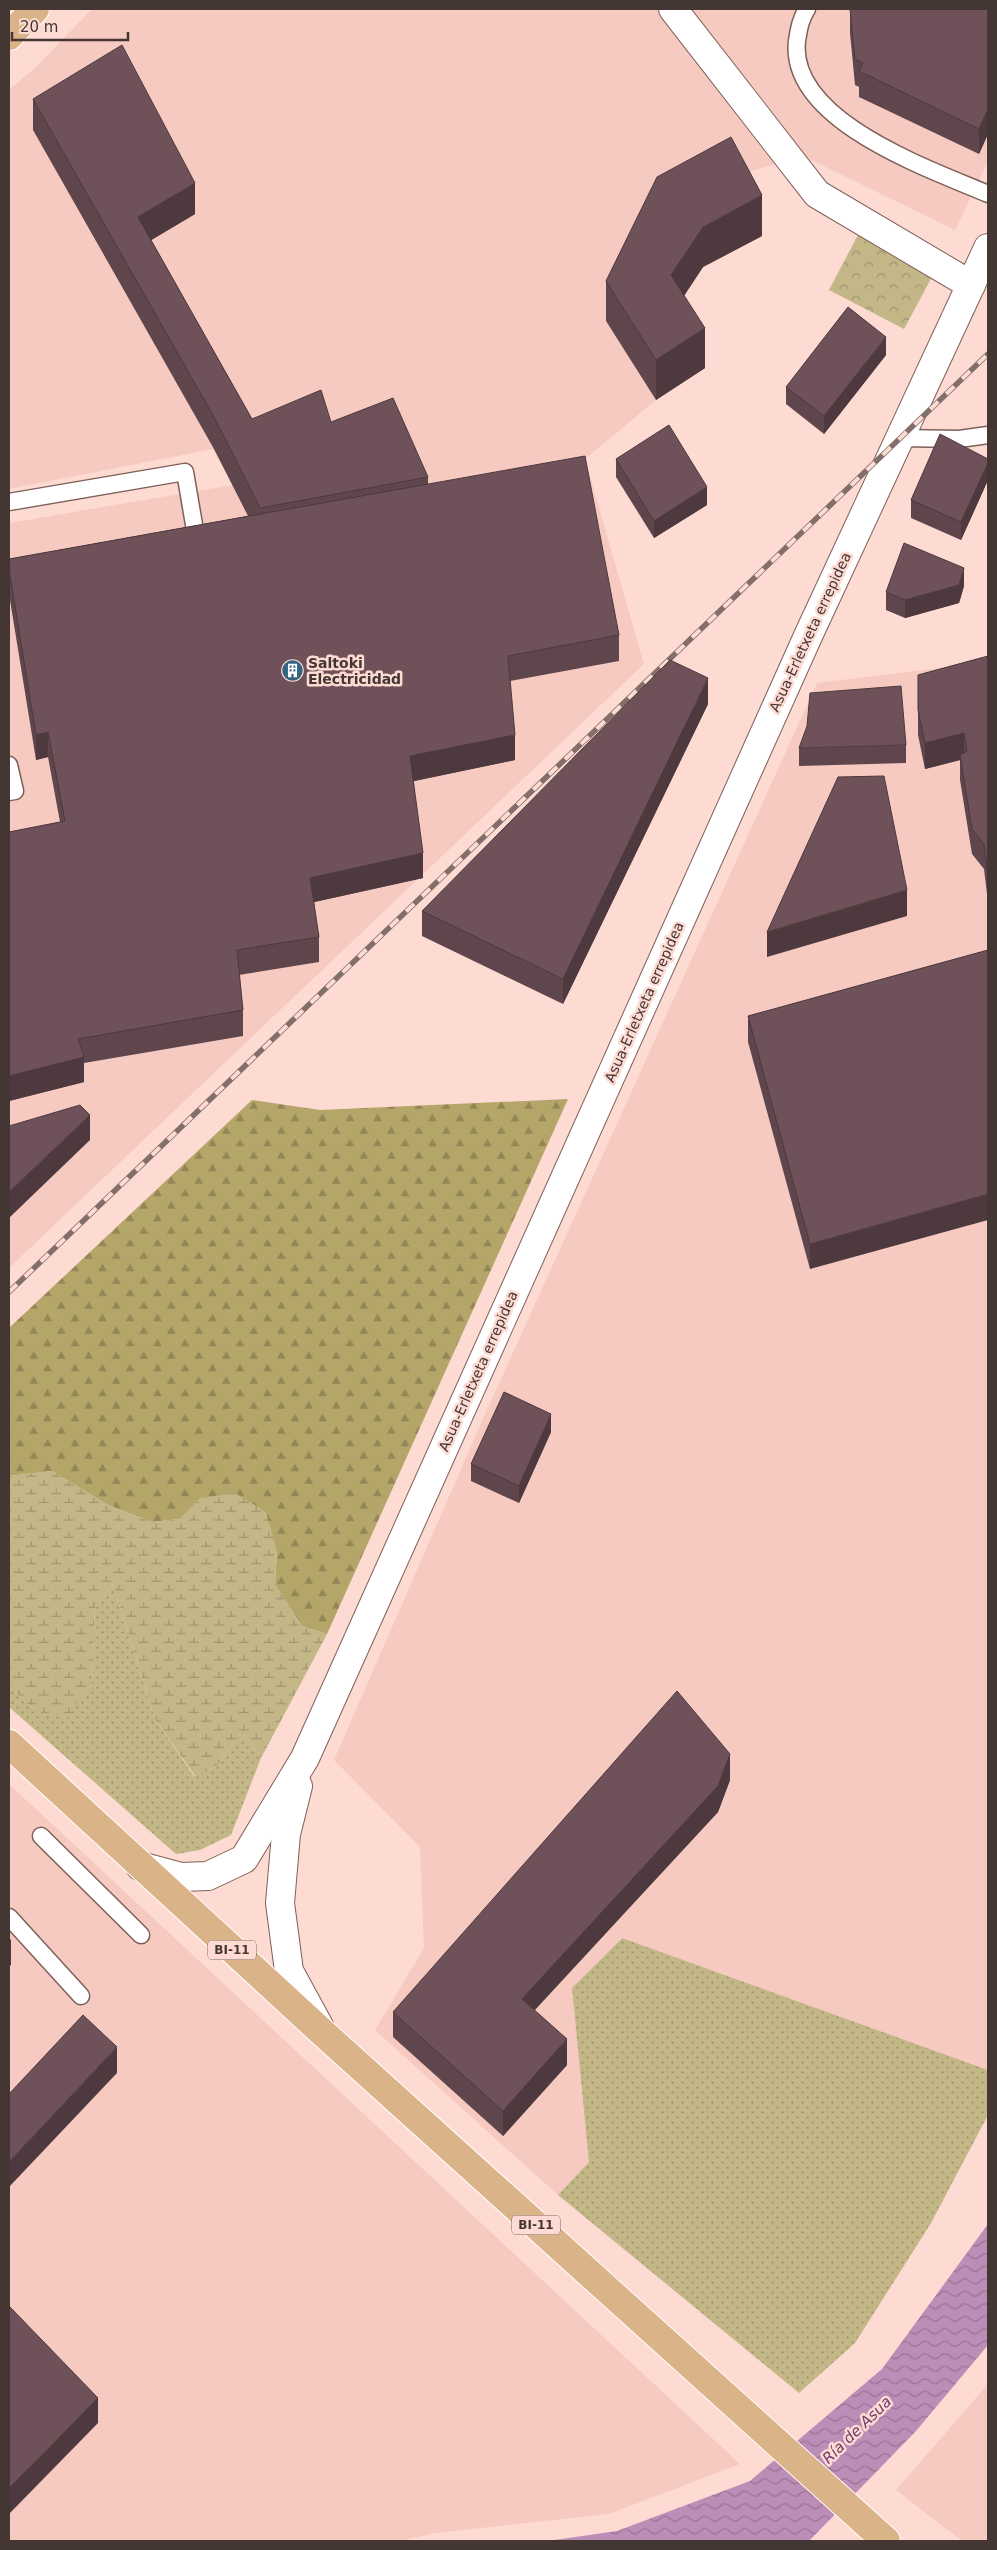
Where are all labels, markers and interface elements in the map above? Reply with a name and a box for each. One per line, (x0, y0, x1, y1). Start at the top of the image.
scale bar (12, 10, 129, 42)
text: 20 m (20, 18, 58, 36)
street label: Asua-Erletxeta errepidea (766, 550, 854, 714)
place label: Saltoki Electricidad (308, 655, 401, 687)
building icon: Saltoki Electricidad (280, 659, 304, 683)
street label: Asua-Erletxeta errepidea (601, 919, 687, 1085)
street label: Asua-Erletxeta errepidea (435, 1288, 521, 1454)
road number: BI-11 (208, 1940, 256, 1960)
road number: BI-11 (512, 2216, 560, 2234)
water label: Ría de Asua (819, 2393, 895, 2467)

